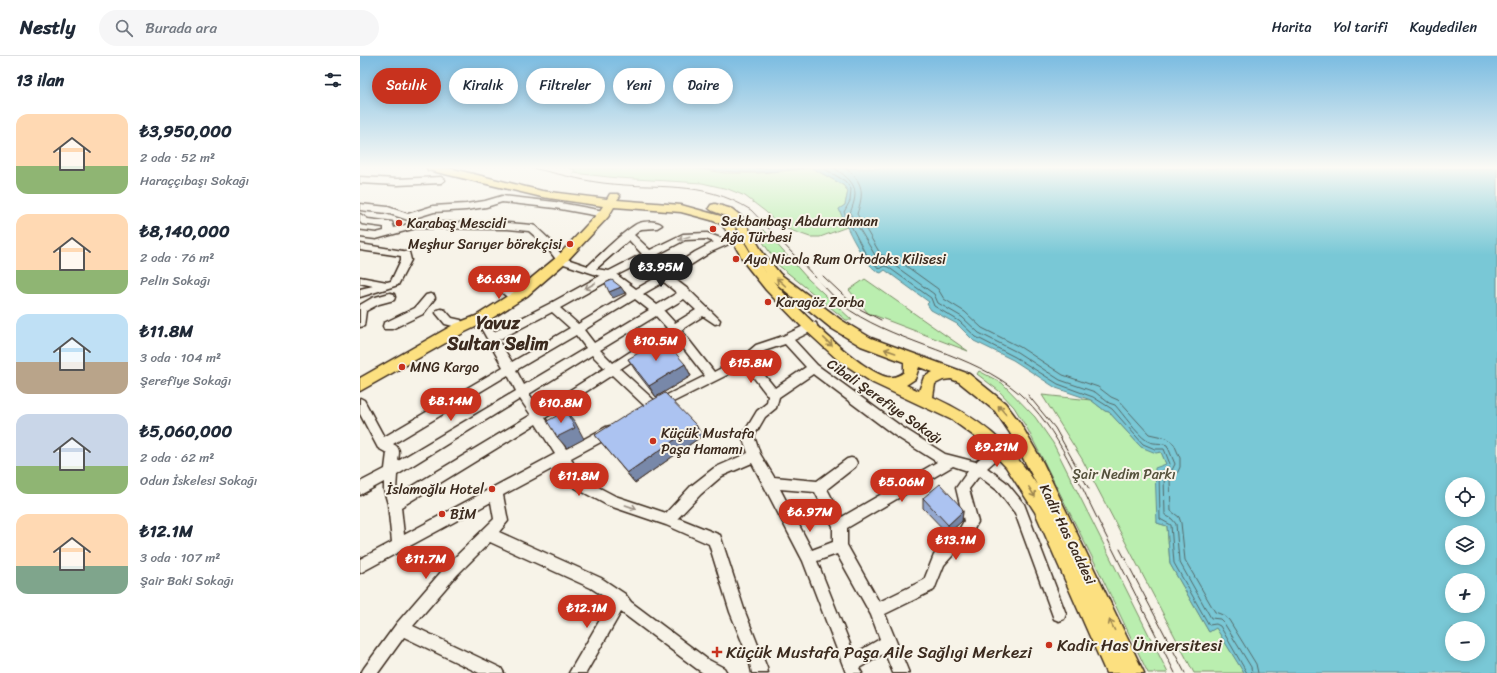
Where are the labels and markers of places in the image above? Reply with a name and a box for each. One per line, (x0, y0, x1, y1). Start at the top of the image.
place label: Sekbanbaşı Abdurrahman Ağa Türbesi (720, 209, 879, 250)
place label: Karabaş Mescidi (407, 211, 507, 236)
marker: Karabaş Mescidi (394, 218, 404, 228)
marker: Sekbanbaşı Abdurrahman Ağa Türbesi (708, 224, 718, 234)
place label: Meşhur Sarıyer börekçisi (408, 232, 563, 257)
marker: Meşhur Sarıyer börekçisi (565, 239, 575, 249)
place label: Aya Nicola Rum Ortodoks Kilisesi (743, 247, 947, 272)
pin: ₺3.95M (628, 254, 694, 288)
marker: Aya Nicola Rum Ortodoks Kilisesi (731, 254, 741, 264)
pin: ₺6.63M (466, 266, 532, 300)
place label: Karagöz Zorba (776, 290, 864, 315)
marker: Karagöz Zorba (763, 297, 773, 307)
pin: ₺10.5M (623, 328, 689, 362)
pin: ₺15.8M (718, 350, 784, 384)
place label: MNG Kargo (410, 355, 479, 380)
marker: MNG Kargo (397, 362, 407, 372)
pin: ₺8.14M (418, 388, 484, 422)
pin: ₺10.8M (528, 390, 594, 424)
place label: Küçük Mustafa Paşa Hamamı (661, 421, 754, 462)
pin: ₺9.21M (964, 434, 1030, 468)
marker: Küçük Mustafa Paşa Hamamı (648, 436, 658, 446)
pin: ₺11.8M (546, 463, 612, 497)
pin: ₺5.06M (869, 469, 935, 503)
place label: İslamoğlu Hotel (386, 477, 485, 502)
marker: İslamoğlu Hotel (487, 484, 497, 494)
pin: ₺6.97M (777, 499, 843, 533)
place label: BİM (450, 502, 476, 527)
marker: BİM (437, 509, 447, 519)
pin: ₺13.1M (923, 527, 989, 561)
pin: ₺11.7M (393, 546, 459, 580)
pin: ₺12.1M (554, 595, 620, 629)
place label: Kadir Has Üniversitesi (1057, 630, 1223, 660)
place label: Küçük Mustafa Paşa Aile Sağlıgi Merkezi (726, 637, 1033, 667)
marker: Kadir Has Üniversitesi (1044, 640, 1054, 650)
marker: Küçük Mustafa Paşa Aile Sağlıgi Merkezi (711, 646, 723, 658)

